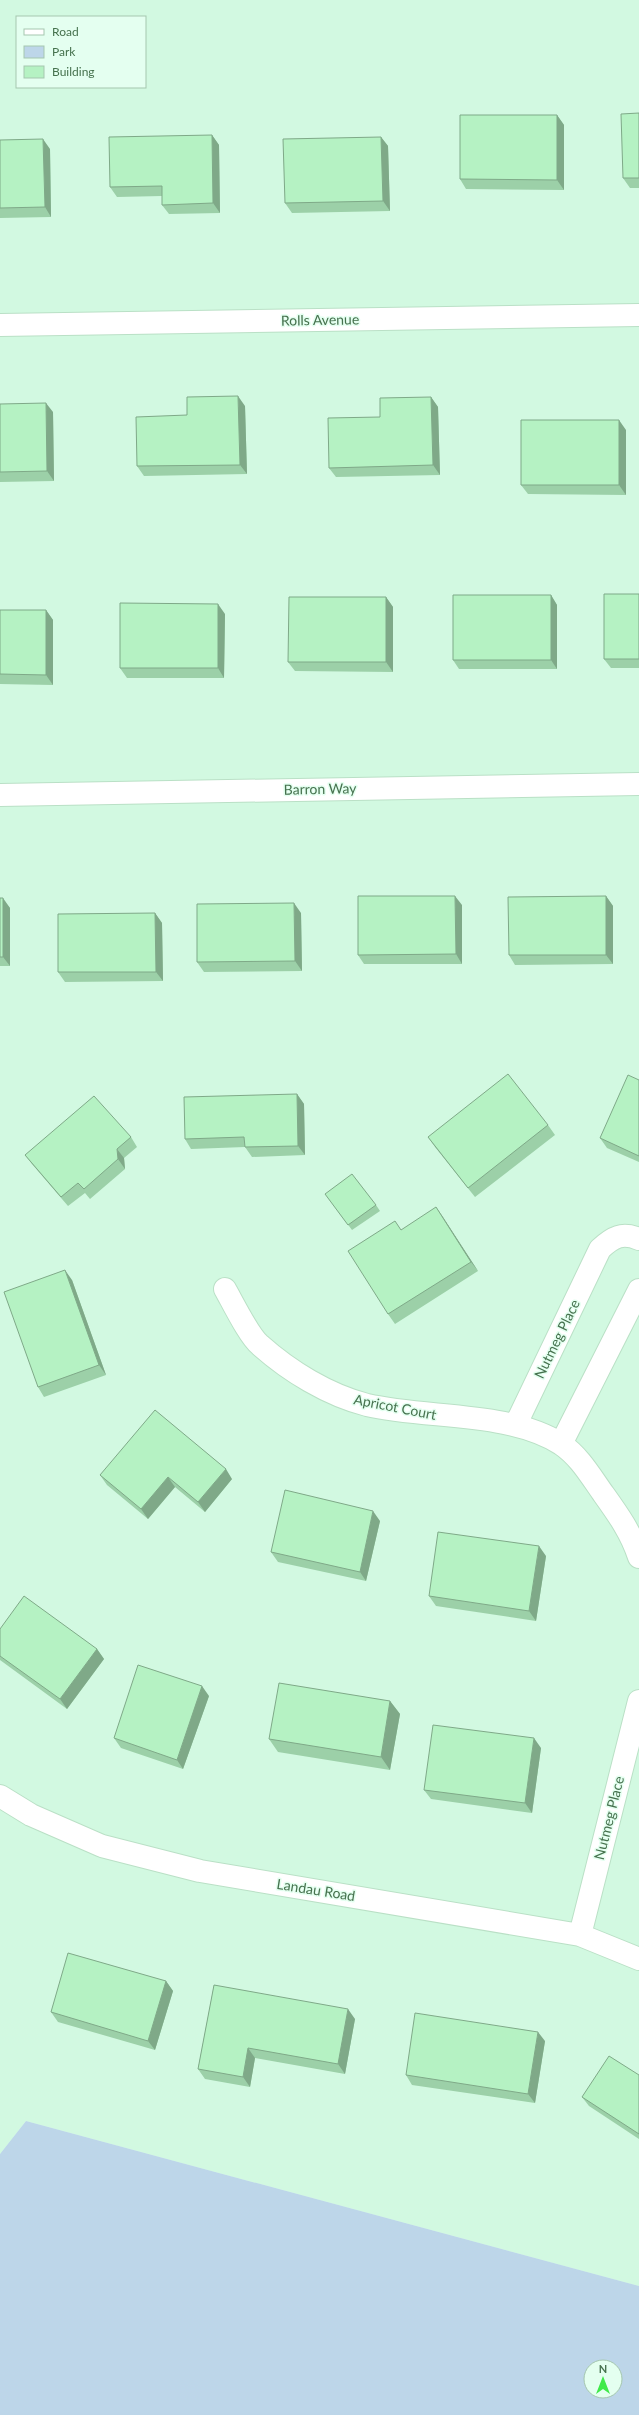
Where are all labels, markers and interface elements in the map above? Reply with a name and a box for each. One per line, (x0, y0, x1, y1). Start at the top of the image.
legend (16, 16, 146, 88)
text: Road (52, 24, 79, 39)
text: Park (52, 44, 76, 59)
text: Building (52, 64, 95, 79)
street label: Rolls Avenue (281, 310, 359, 329)
street label: Barron Way (284, 779, 357, 798)
street label: Nutmeg Place (530, 1297, 583, 1381)
street label: Apricot Court (352, 1390, 438, 1423)
street label: Nutmeg Place (590, 1774, 627, 1862)
street label: Landau Road (276, 1875, 357, 1904)
north arrow (583, 2359, 623, 2399)
text: N (599, 2362, 607, 2375)

